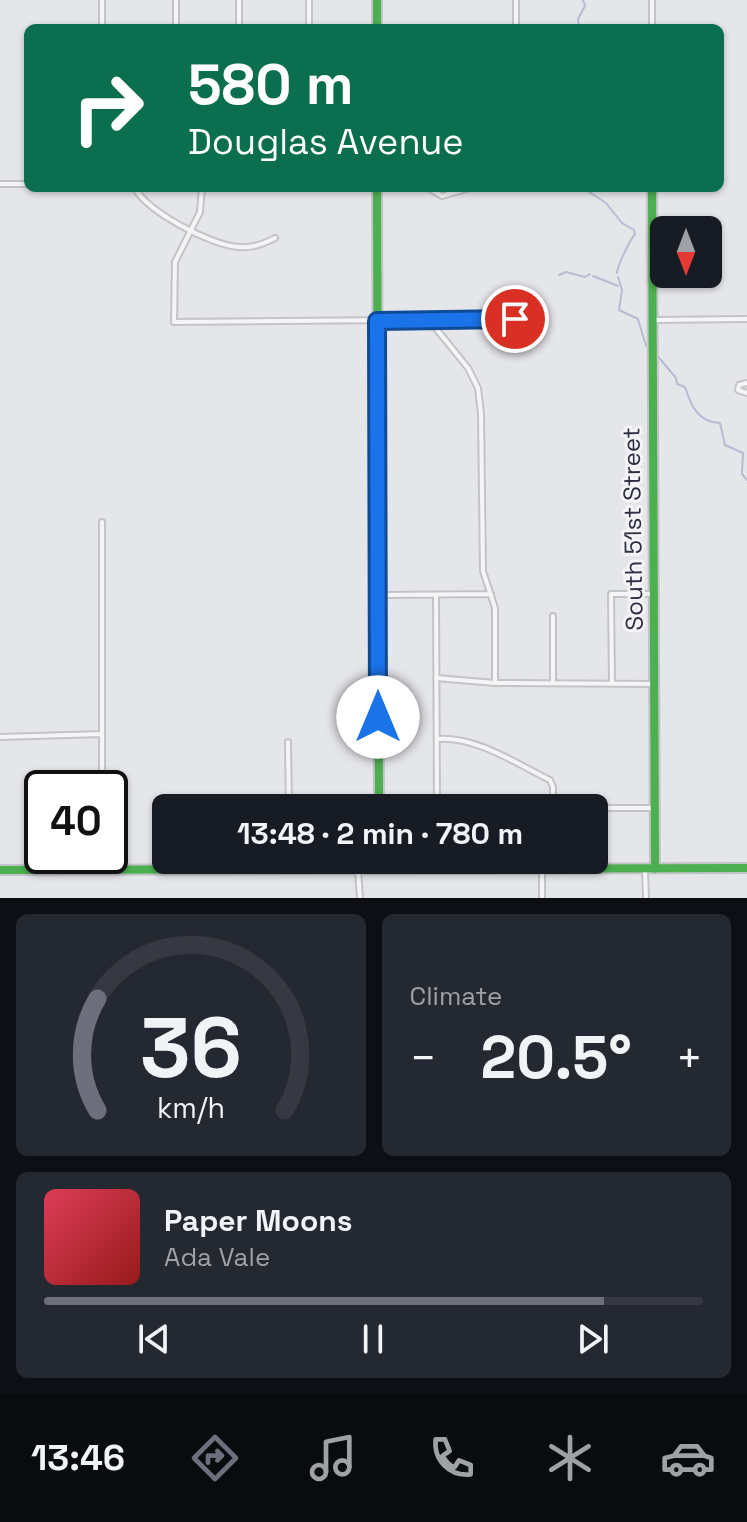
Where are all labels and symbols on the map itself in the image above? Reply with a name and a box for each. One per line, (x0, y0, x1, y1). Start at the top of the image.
north arrow (650, 216, 722, 288)
pin (481, 285, 549, 353)
street label: South 51st Street (615, 427, 650, 631)
position arrow (336, 675, 420, 759)
speed limit sign: 40 (24, 770, 128, 874)

